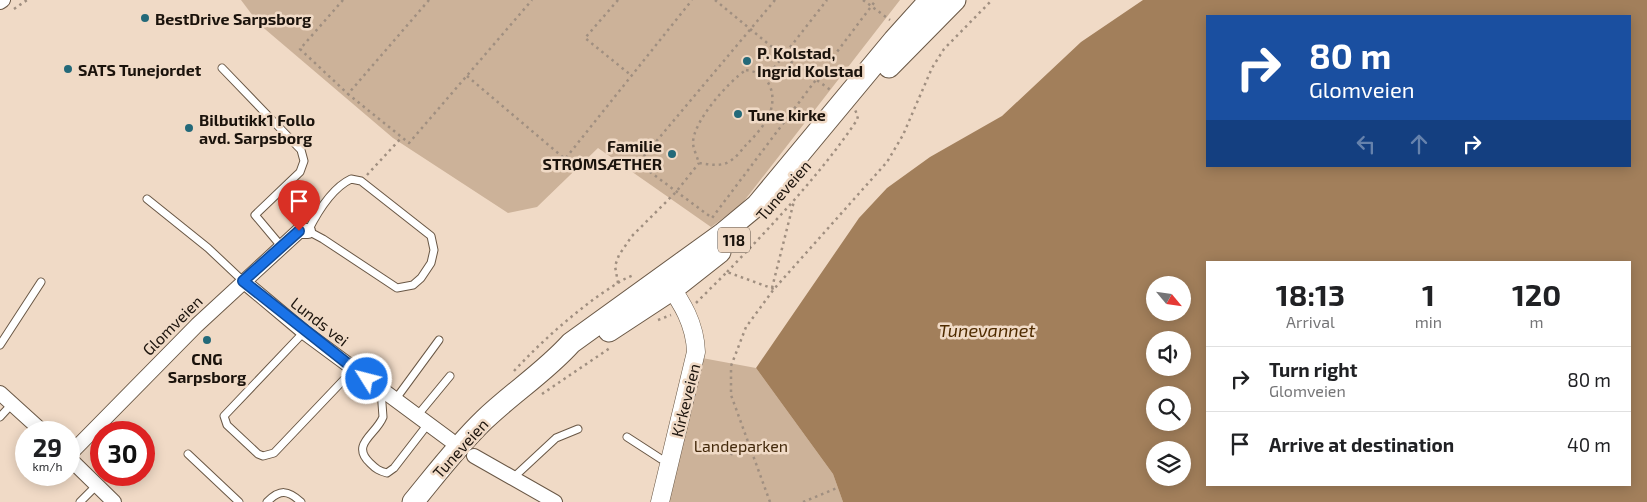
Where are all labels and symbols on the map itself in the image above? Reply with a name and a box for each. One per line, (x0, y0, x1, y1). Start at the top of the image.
place label: BestDrive Sarpsborg (155, 9, 312, 28)
marker: BestDrive Sarpsborg (139, 12, 151, 24)
place label: P. Kolstad, Ingrid Kolstad (757, 43, 863, 80)
marker: P. Kolstad, Ingrid Kolstad (741, 55, 753, 67)
place label: SATS Tunejordet (78, 60, 202, 79)
marker: SATS Tunejordet (62, 63, 74, 75)
place label: Tune kirke (748, 105, 826, 124)
marker: Tune kirke (732, 108, 744, 120)
place label: Bilbutikk1 Follo avd. Sarpsborg (199, 110, 315, 147)
marker: Bilbutikk1 Follo avd. Sarpsborg (183, 122, 195, 134)
place label: Familie STRØMSÆTHER (543, 136, 662, 173)
marker: Familie STRØMSÆTHER (666, 148, 678, 160)
street label: Tuneveien (752, 156, 814, 224)
pin (278, 180, 320, 231)
road number: 118 (718, 228, 750, 252)
north arrow (1146, 276, 1191, 321)
street label: Glomveien (138, 291, 206, 359)
street label: Lunds vei (287, 293, 353, 349)
water label: Tunevannet (939, 319, 1035, 341)
marker: CNG Sarpsborg (201, 334, 213, 346)
place label: CNG Sarpsborg (168, 349, 247, 386)
position arrow (340, 352, 392, 404)
street label: Kirkeveien (667, 361, 703, 439)
street label: Tuneveien (428, 414, 492, 482)
speed limit sign: 30 (90, 421, 155, 486)
park label: Landeparken (694, 436, 788, 455)

